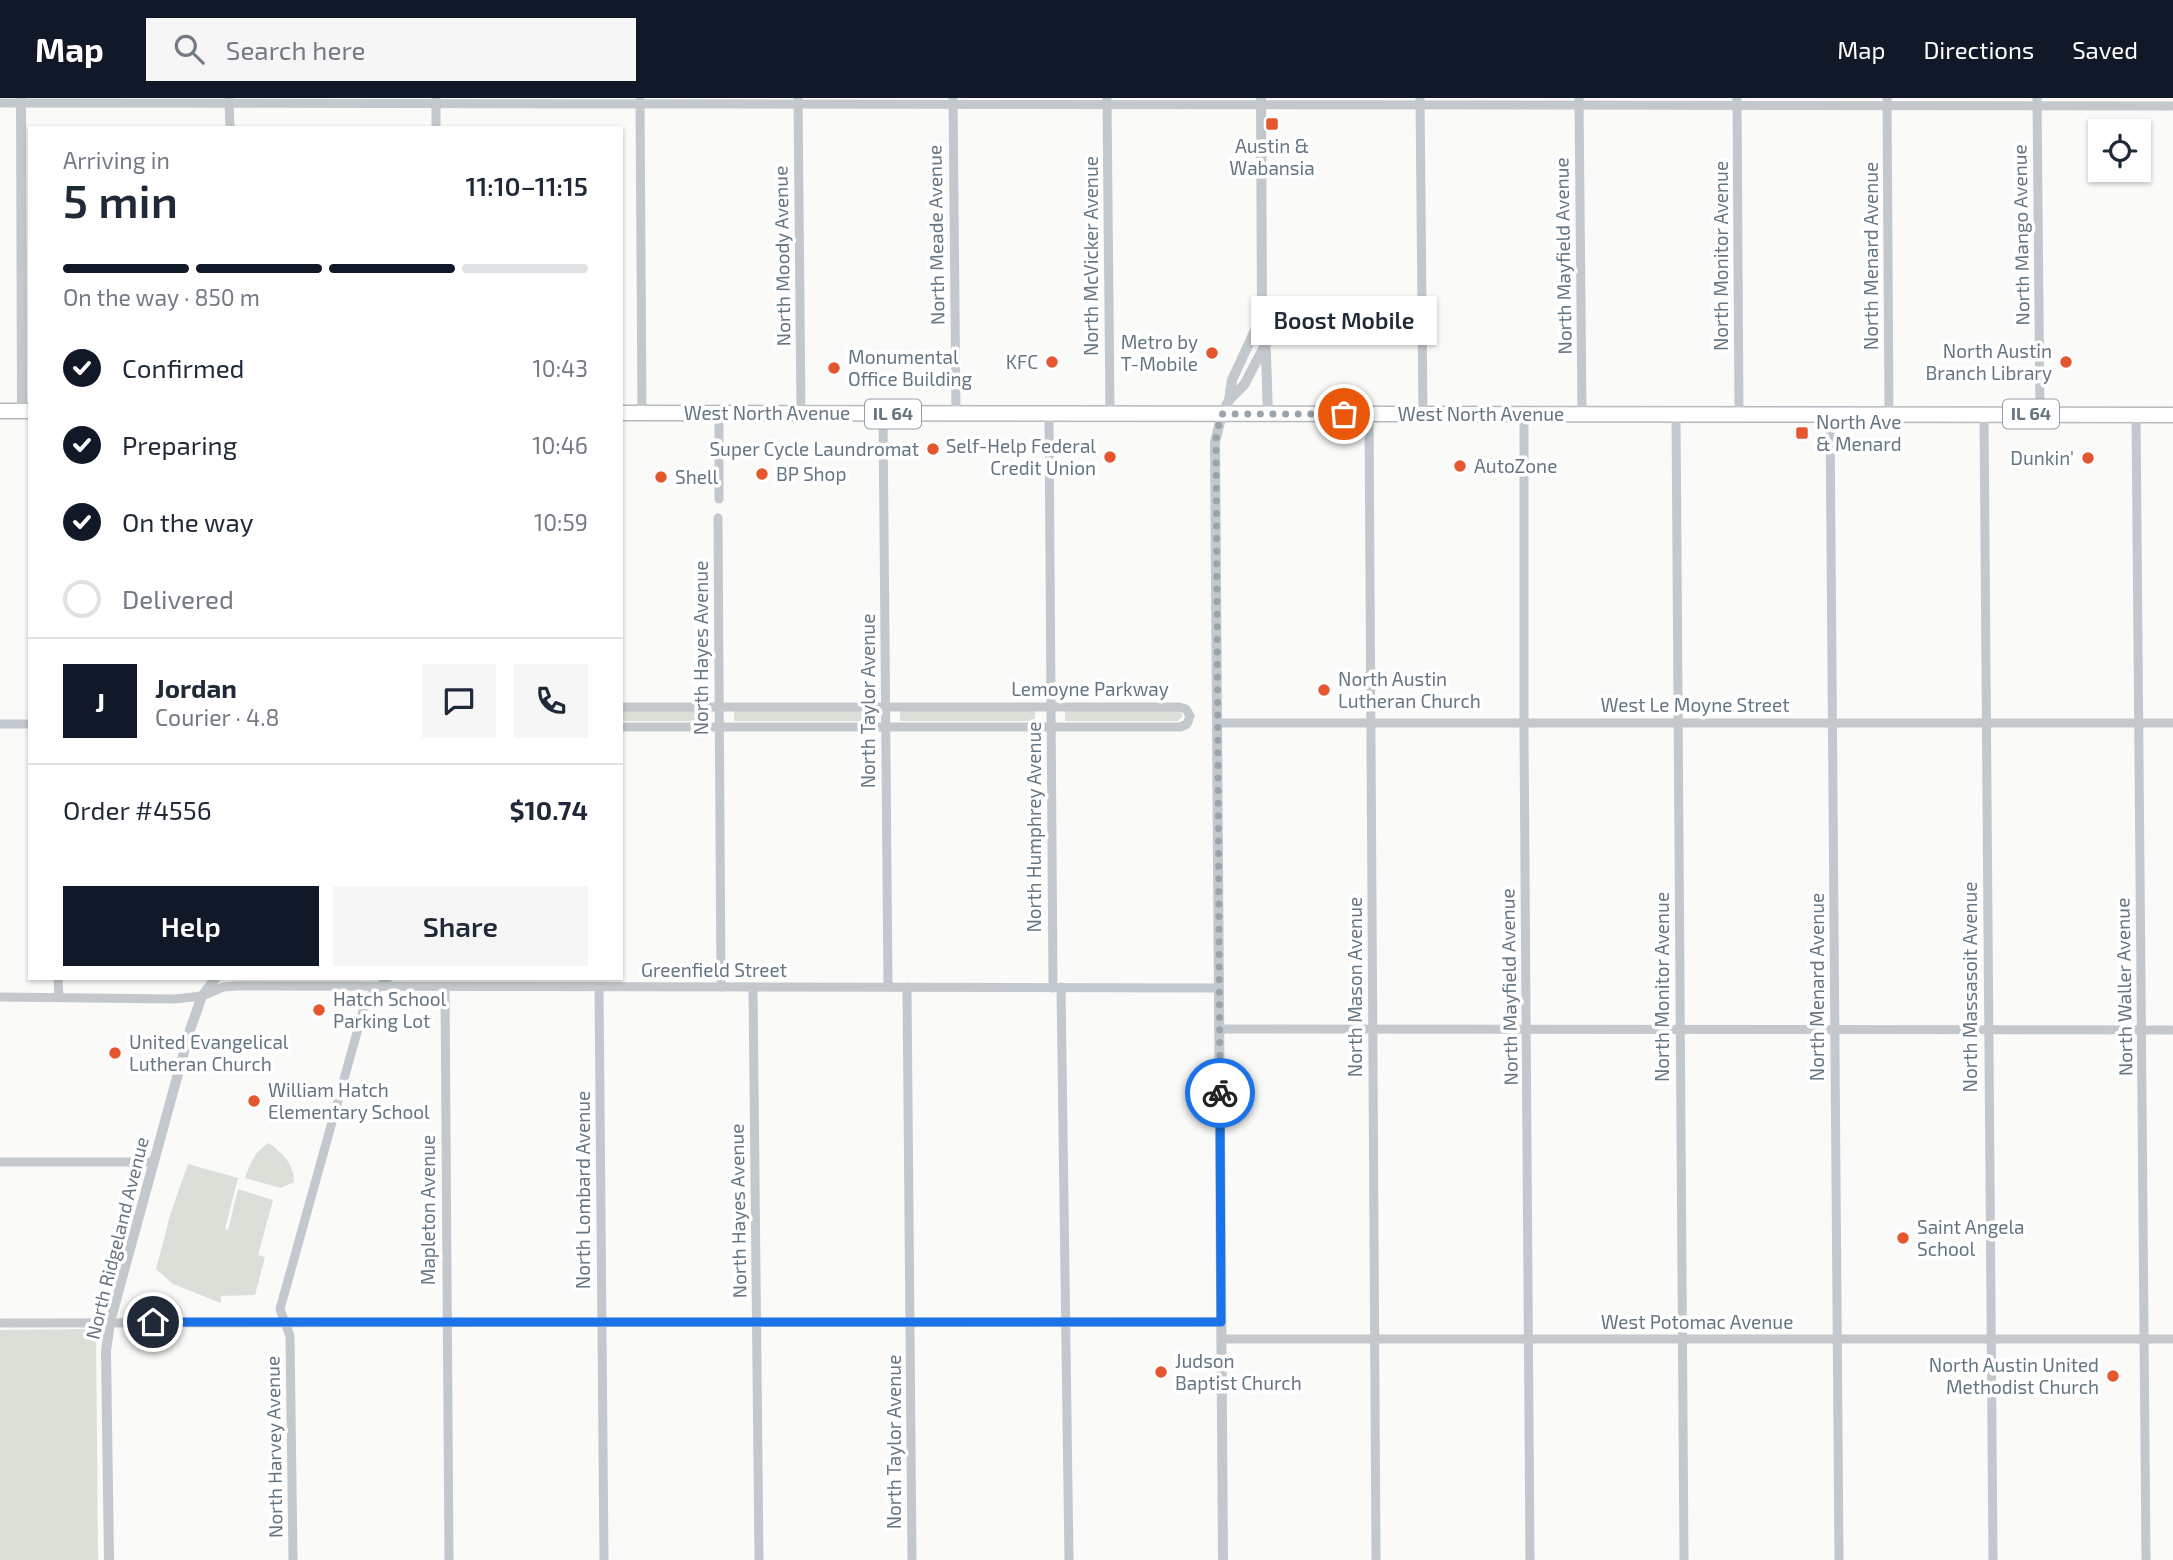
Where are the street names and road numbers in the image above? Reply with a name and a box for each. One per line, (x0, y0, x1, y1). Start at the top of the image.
street label: North Mango Avenue (2007, 144, 2034, 326)
street label: North Meade Avenue (922, 145, 949, 325)
street label: North McVicker Avenue (1079, 156, 1102, 356)
street label: North Mayfield Avenue (1549, 157, 1576, 355)
street label: North Monitor Avenue (1709, 161, 1732, 351)
street label: North Menard Avenue (1859, 162, 1882, 350)
street label: North Moody Avenue (768, 166, 795, 346)
road number: IL 64 (865, 400, 921, 428)
road number: IL 64 (2003, 400, 2059, 428)
street label: West North Avenue (684, 401, 850, 424)
street label: West North Avenue (1398, 402, 1564, 425)
street label: North Hayes Avenue (689, 561, 712, 735)
street label: North Taylor Avenue (856, 614, 879, 788)
street label: Lemoyne Parkway (1011, 677, 1169, 700)
street label: West Le Moyne Street (1601, 693, 1789, 716)
street label: North Humphrey Avenue (1022, 721, 1045, 933)
street label: North Massasoit Avenue (1958, 882, 1981, 1093)
street label: North Mayfield Avenue (1495, 888, 1522, 1086)
street label: North Monitor Avenue (1650, 892, 1673, 1082)
street label: North Menard Avenue (1805, 893, 1828, 1081)
street label: North Mason Avenue (1343, 897, 1366, 1077)
street label: North Waller Avenue (2110, 898, 2137, 1076)
street label: Greenfield Street (641, 958, 787, 981)
street label: North Lombard Avenue (571, 1091, 594, 1289)
street label: North Hayes Avenue (724, 1123, 751, 1299)
street label: North Ridgeland Avenue (80, 1134, 153, 1341)
street label: Mapleton Avenue (416, 1135, 439, 1285)
street label: West Potomac Avenue (1601, 1310, 1793, 1333)
street label: North Taylor Avenue (882, 1355, 905, 1529)
street label: North Harvey Avenue (260, 1356, 287, 1538)

